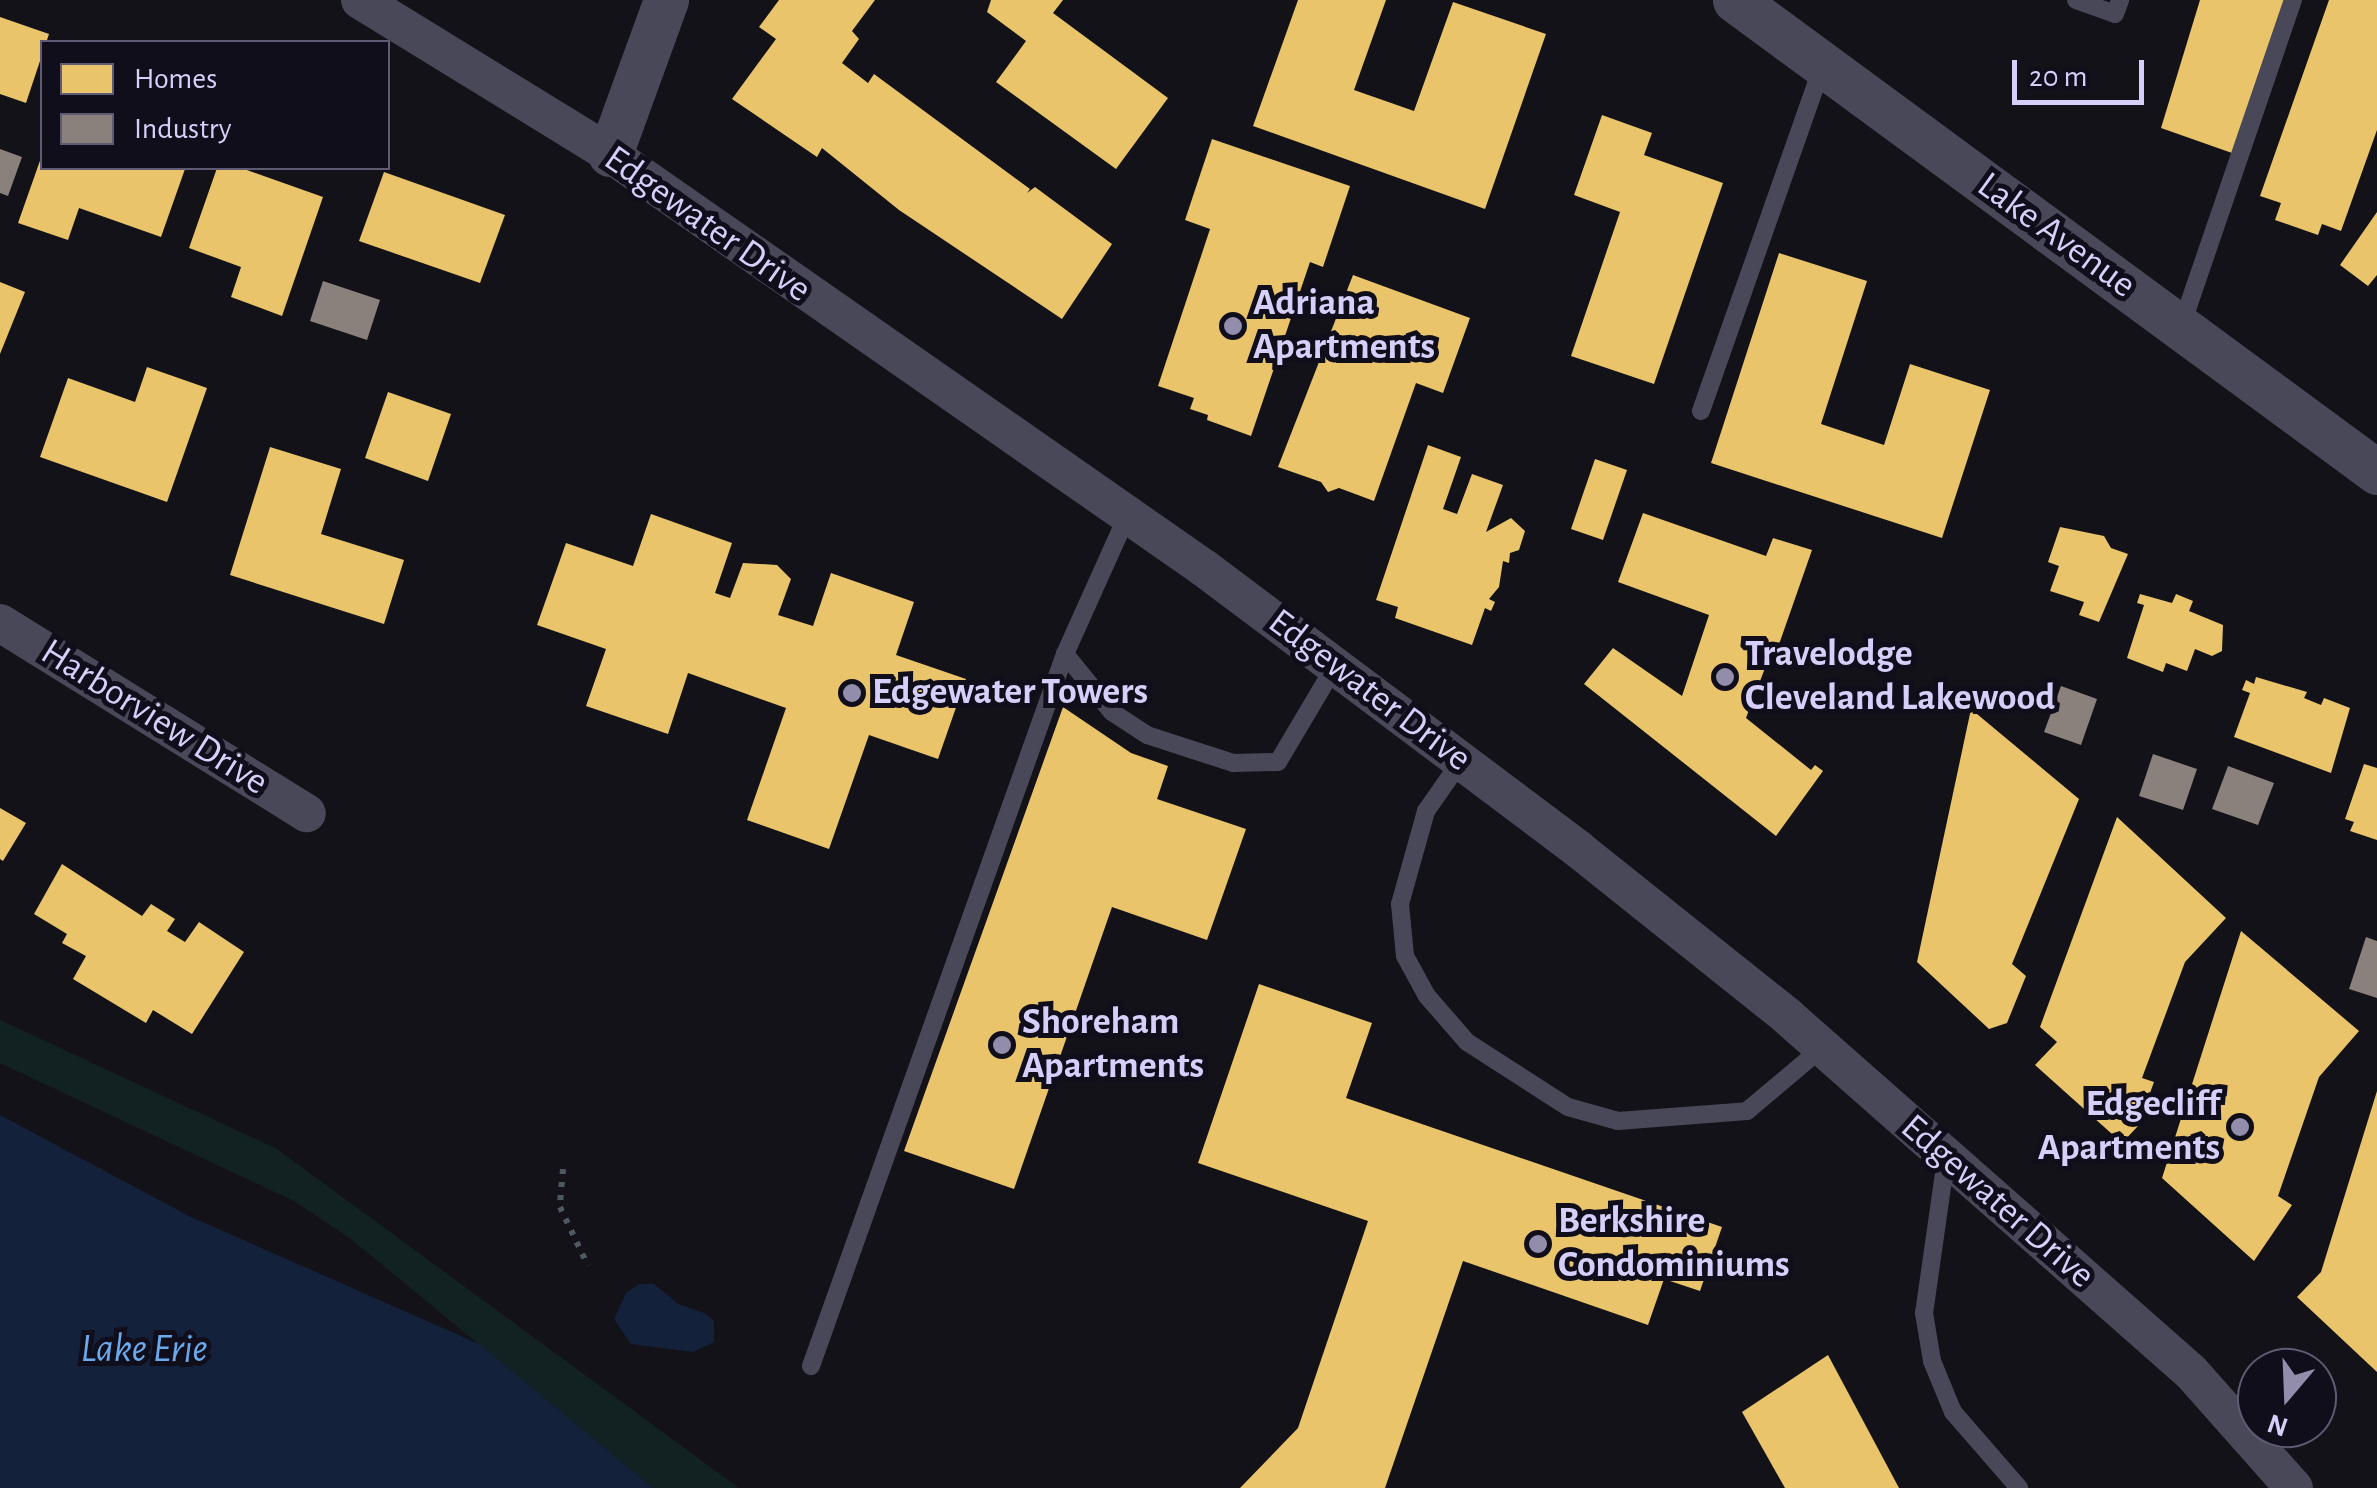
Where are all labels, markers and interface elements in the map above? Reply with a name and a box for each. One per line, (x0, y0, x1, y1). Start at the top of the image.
legend (40, 40, 390, 170)
scale bar (2017, 40, 2150, 102)
text: 20 m (2029, 62, 2087, 92)
text: Homes (134, 64, 217, 94)
text: Industry (134, 114, 232, 144)
street label: Edgewater Drive (595, 137, 819, 313)
street label: Lake Avenue (1968, 163, 2144, 309)
place label: Adriana Apartments (1253, 281, 1435, 370)
marker: Adriana Apartments (1222, 315, 1244, 337)
street label: Edgewater Drive (1259, 600, 1479, 782)
street label: Harborview Drive (32, 630, 276, 806)
place label: Travelodge Cleveland Lakewood (1745, 632, 2055, 722)
marker: Travelodge Cleveland Lakewood (1714, 666, 1736, 688)
place label: Edgewater Towers (872, 670, 1148, 716)
marker: Edgewater Towers (841, 682, 863, 704)
place label: Shoreham Apartments (1022, 1000, 1204, 1090)
marker: Shoreham Apartments (991, 1034, 1013, 1056)
place label: Edgecliff Apartments (2038, 1082, 2220, 1172)
street label: Edgewater Drive (1891, 1105, 2103, 1299)
marker: Edgecliff Apartments (2229, 1116, 2251, 1138)
place label: Berkshire Condominiums (1558, 1199, 1790, 1288)
marker: Berkshire Condominiums (1527, 1233, 1549, 1255)
water label: Lake Erie (80, 1325, 208, 1373)
north arrow (2237, 1348, 2337, 1448)
text: N (2264, 1408, 2292, 1441)

